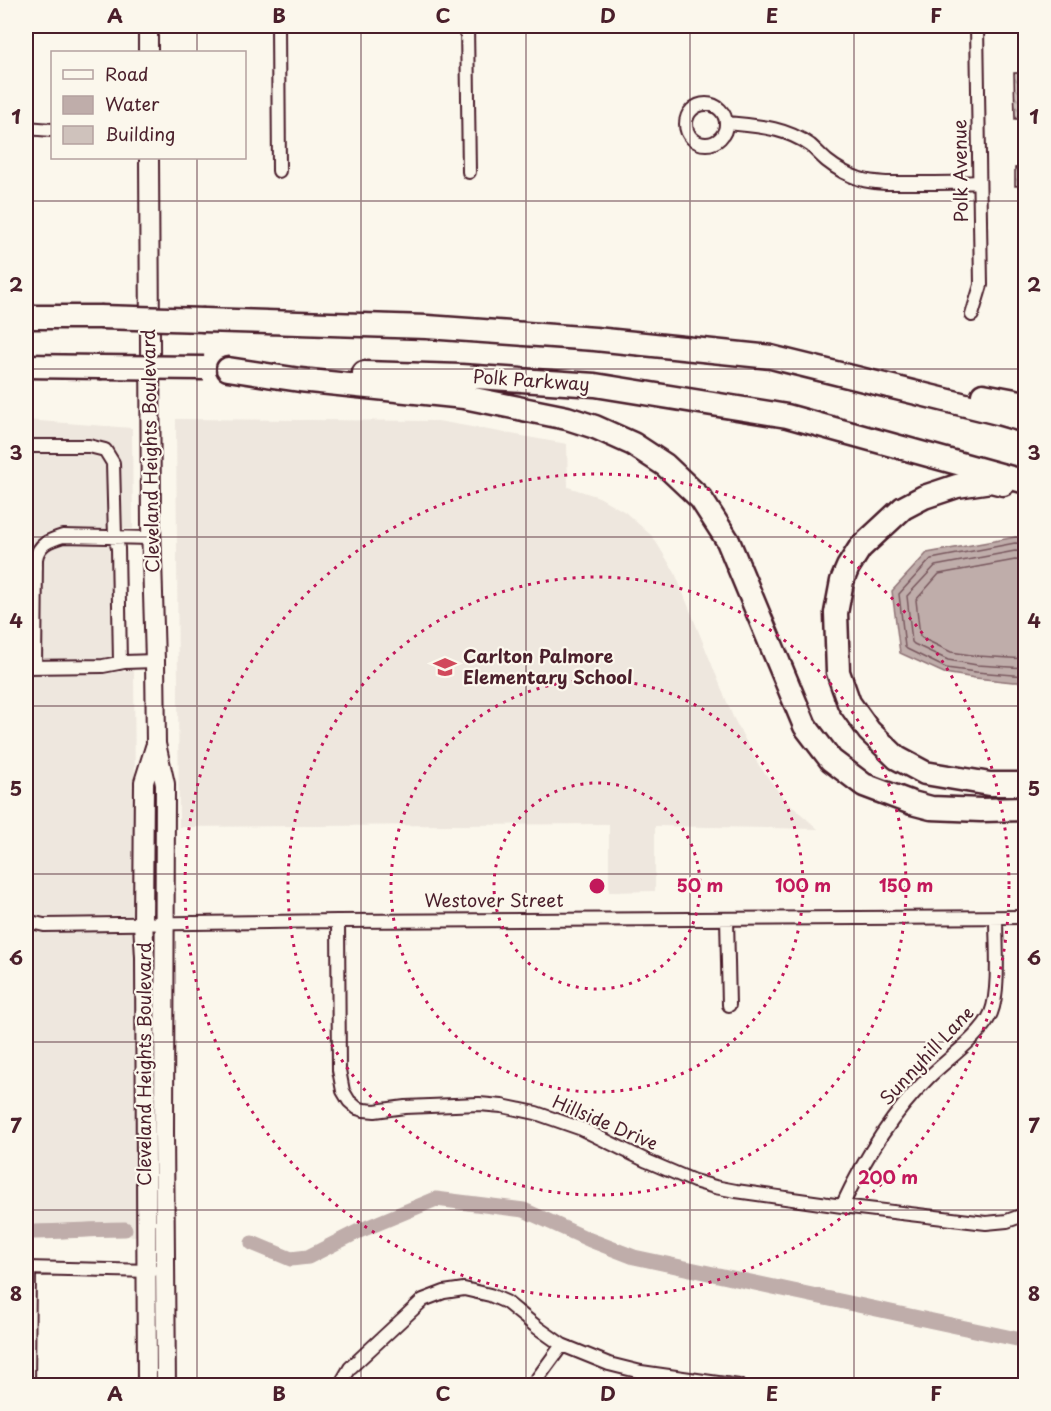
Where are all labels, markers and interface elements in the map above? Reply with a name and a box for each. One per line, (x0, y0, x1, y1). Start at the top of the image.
text: A (107, 0, 123, 30)
text: B (272, 0, 286, 30)
text: C (435, 0, 451, 30)
text: D (600, 0, 616, 30)
text: E (766, 0, 778, 30)
text: F (930, 0, 942, 30)
legend (51, 51, 246, 159)
text: Road (105, 60, 149, 87)
text: Water (105, 90, 160, 117)
text: 1 (11, 101, 21, 131)
text: 1 (1029, 101, 1039, 131)
street label: Polk Avenue (945, 119, 974, 223)
text: Building (105, 120, 175, 147)
text: 2 (9, 269, 23, 299)
text: 2 (1027, 269, 1041, 299)
street label: Cleveland Heights Boulevard (134, 329, 165, 573)
street label: Polk Parkway (472, 362, 590, 397)
text: 3 (9, 437, 23, 467)
text: 3 (1027, 437, 1041, 467)
text: 4 (9, 605, 23, 635)
text: 4 (1027, 605, 1041, 635)
place label: Carlton Palmore Elementary School (463, 642, 633, 690)
school or university icon: Carlton Palmore Elementary School (432, 654, 458, 680)
text: 5 (10, 773, 22, 803)
text: 5 (1028, 773, 1040, 803)
text: 50 m (677, 871, 723, 898)
text: 100 m (775, 871, 831, 898)
text: 150 m (879, 871, 933, 898)
centre of rings (587, 876, 607, 896)
street label: Westover Street (424, 886, 564, 913)
text: 6 (9, 942, 23, 972)
street label: Cleveland Heights Boulevard (130, 942, 157, 1186)
text: 6 (1027, 942, 1041, 972)
street label: Sunnyhill Lane (873, 999, 979, 1111)
street label: Hillside Drive (549, 1087, 663, 1156)
text: 7 (10, 1110, 22, 1140)
text: 7 (1028, 1110, 1040, 1140)
text: 200 m (858, 1163, 918, 1190)
text: 8 (10, 1278, 22, 1308)
text: 8 (1028, 1278, 1040, 1308)
text: A (107, 1378, 123, 1408)
text: B (272, 1378, 286, 1408)
text: C (435, 1378, 451, 1408)
text: D (600, 1378, 616, 1408)
text: E (766, 1378, 778, 1408)
text: F (930, 1378, 942, 1408)

